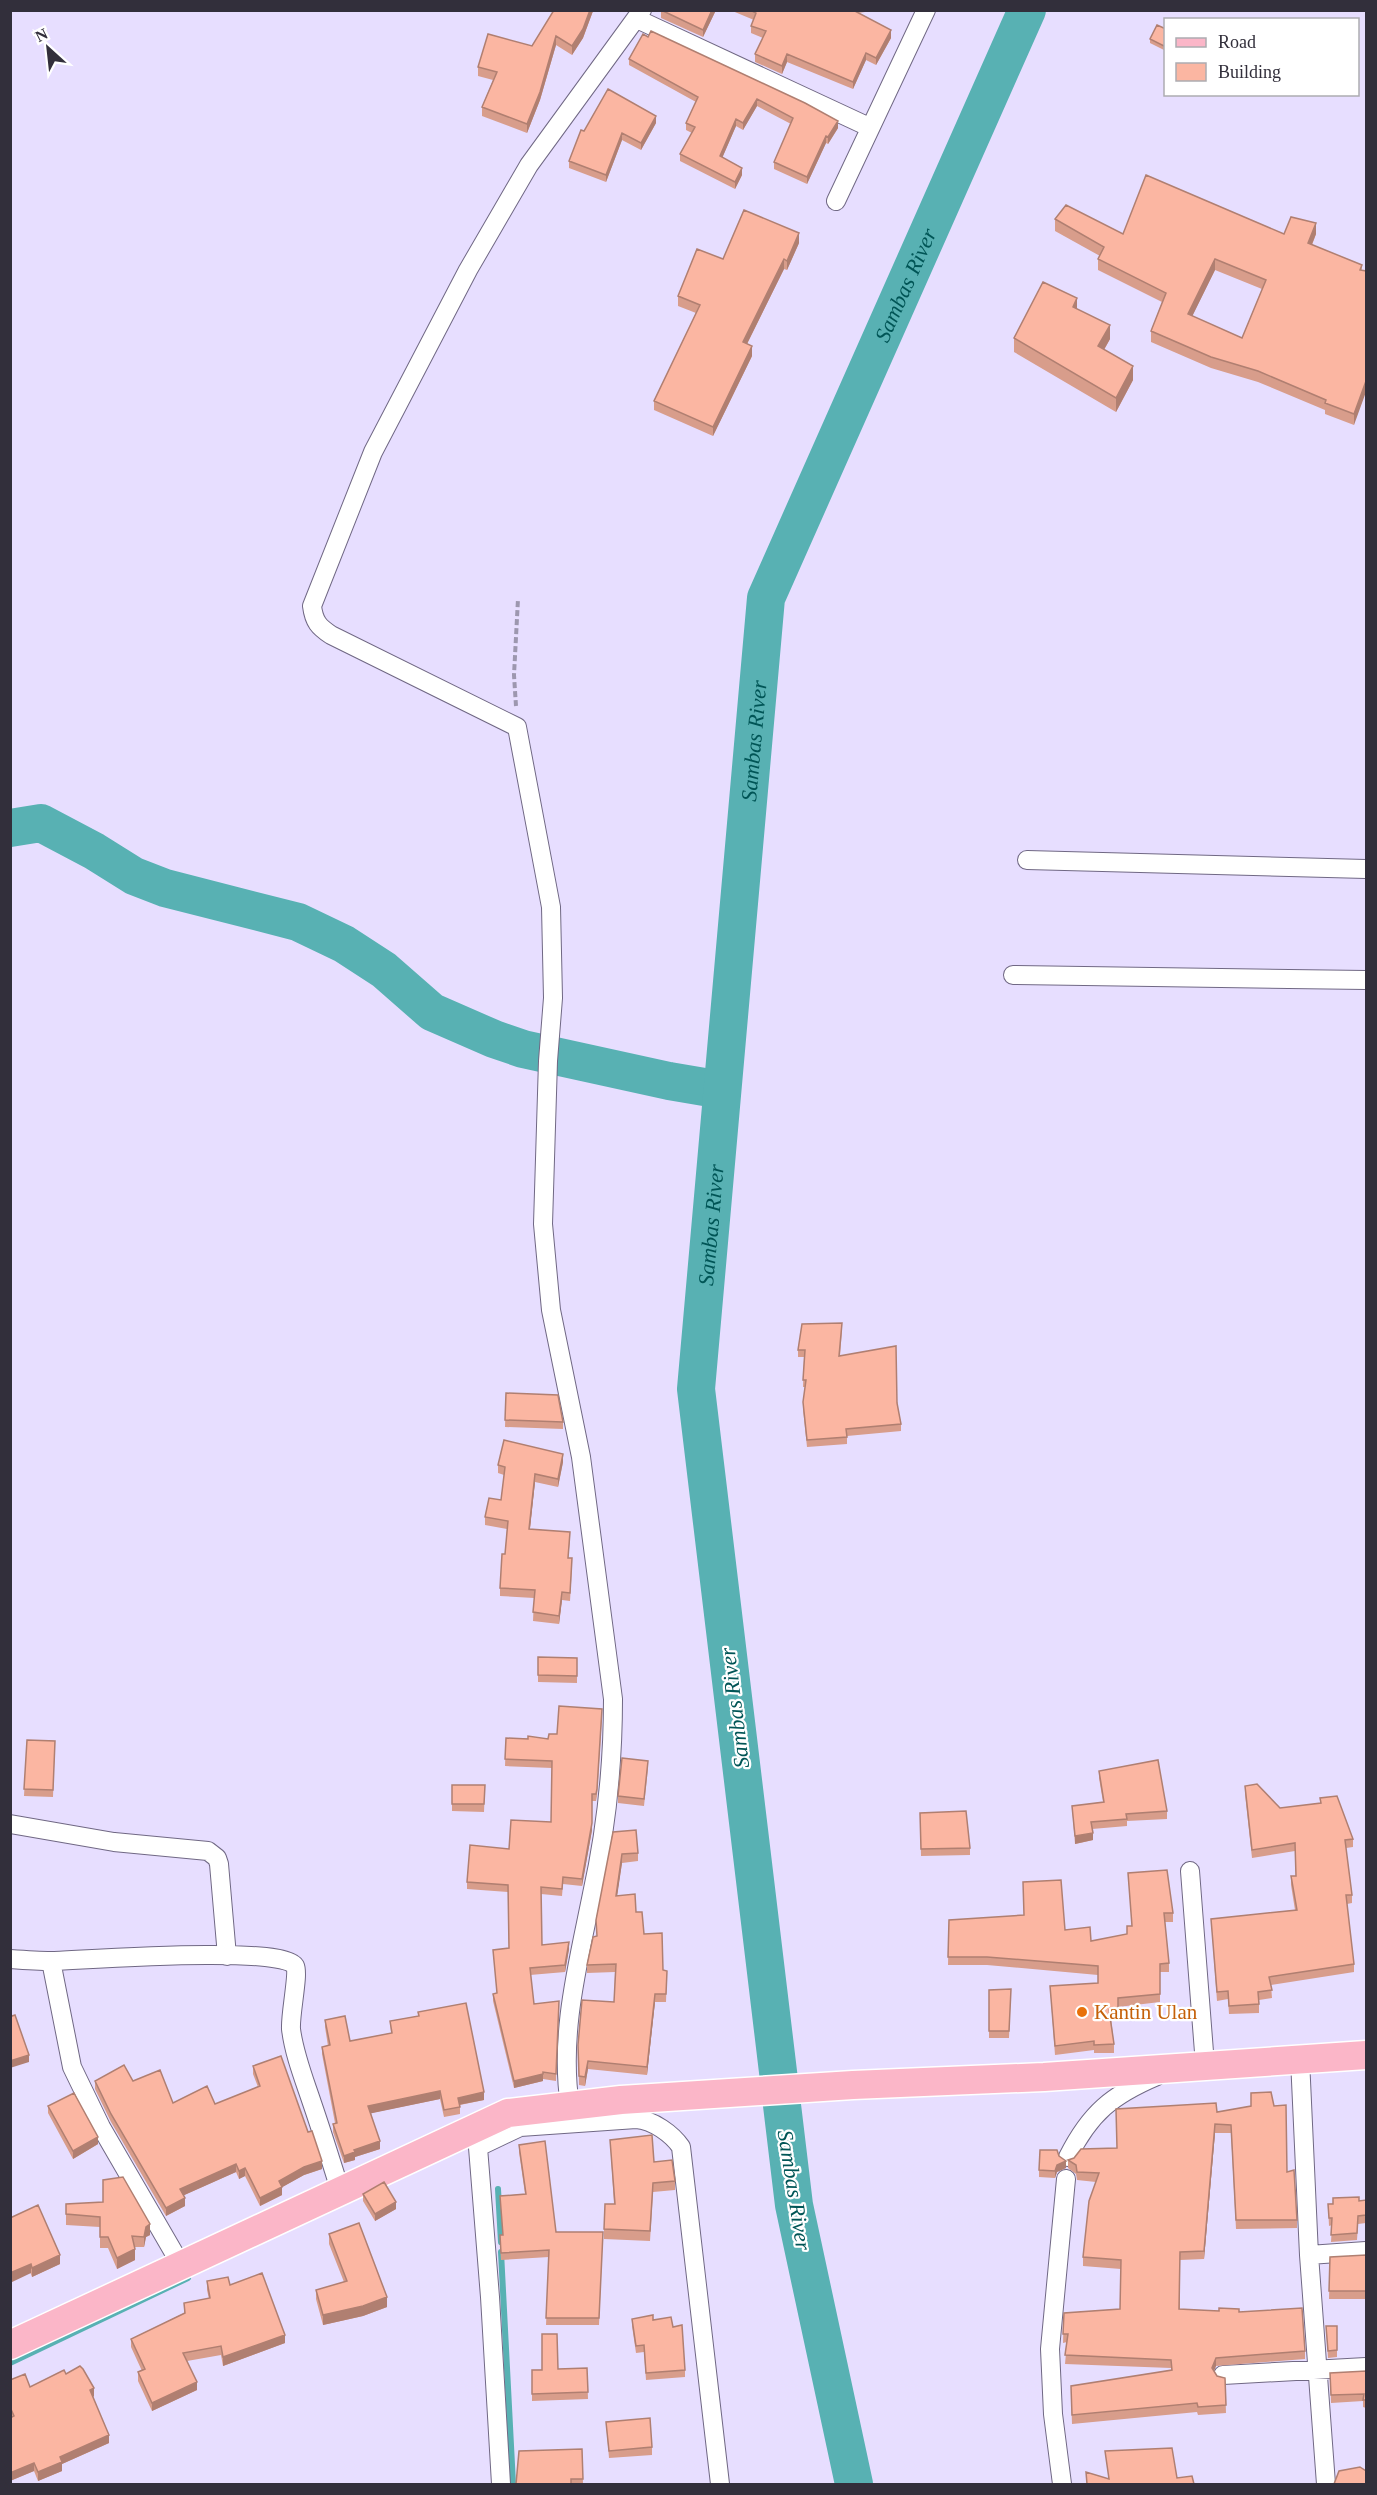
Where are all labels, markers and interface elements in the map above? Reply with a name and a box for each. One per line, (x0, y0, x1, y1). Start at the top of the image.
north arrow (18, 18, 78, 78)
legend (1164, 18, 1359, 96)
text: N (32, 25, 51, 45)
text: Road (1218, 32, 1256, 52)
text: Building (1218, 62, 1281, 82)
water label: Sambas River (869, 224, 942, 346)
water label: Sambas River (736, 679, 772, 802)
water label: Sambas River (693, 1163, 729, 1287)
water label: Sambas River (715, 1646, 754, 1770)
place label: Kantin Ulan (1094, 2000, 1198, 2024)
marker: Kantin Ulan (1075, 2005, 1089, 2019)
water label: Sambas River (773, 2128, 816, 2253)

